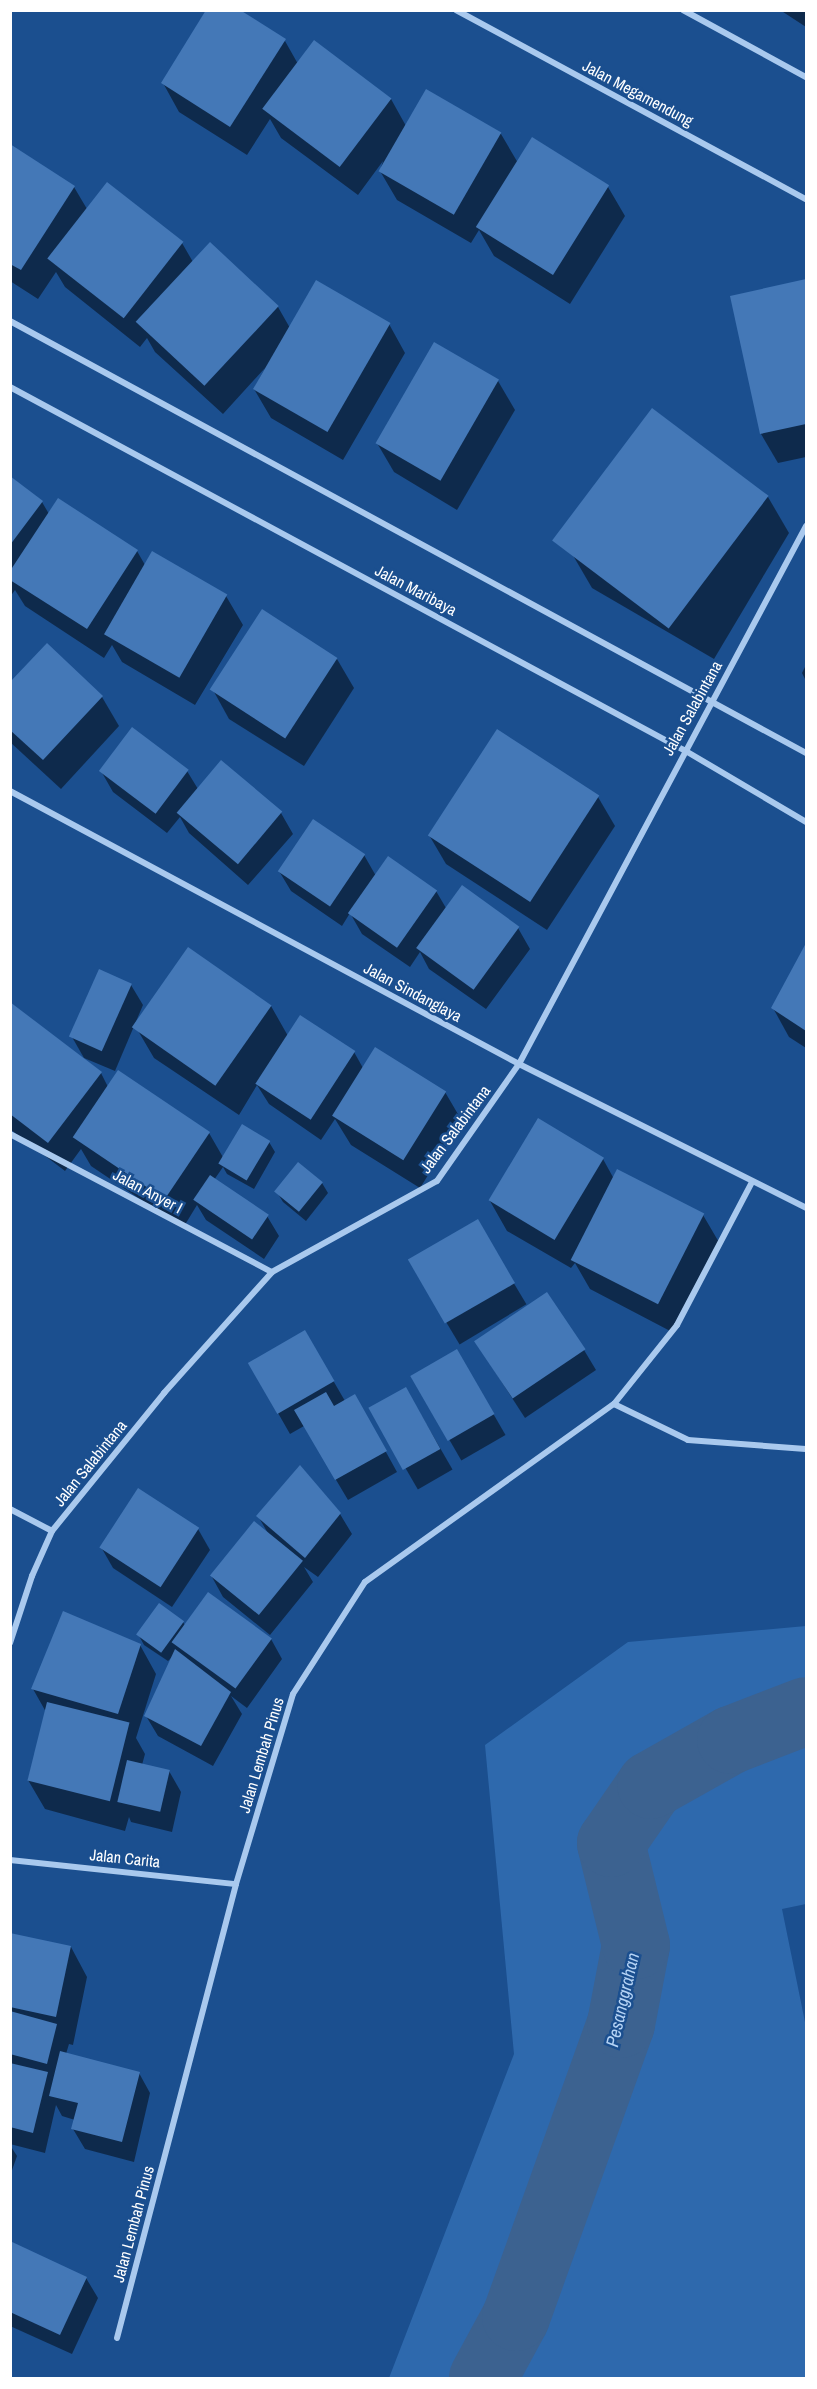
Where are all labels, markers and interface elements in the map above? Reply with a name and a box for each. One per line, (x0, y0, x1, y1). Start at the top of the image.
street label: Jalan Megamendung (579, 56, 697, 130)
street label: Jalan Maribaya (372, 560, 460, 620)
street label: Jalan Salabintana (658, 657, 726, 759)
street label: Jalan Sindanglaya (361, 958, 465, 1026)
street label: Jalan Salabintana (416, 1081, 494, 1177)
street label: Jalan Anyer I (110, 1165, 186, 1217)
street label: Jalan Salabintana (49, 1416, 131, 1510)
street label: Jalan Lembah Pinus (234, 1695, 288, 1815)
street label: Jalan Carita (89, 1845, 161, 1871)
water label: Pesanggrahan (602, 1951, 644, 2049)
street label: Jalan Lembah Pinus (108, 2164, 158, 2284)

